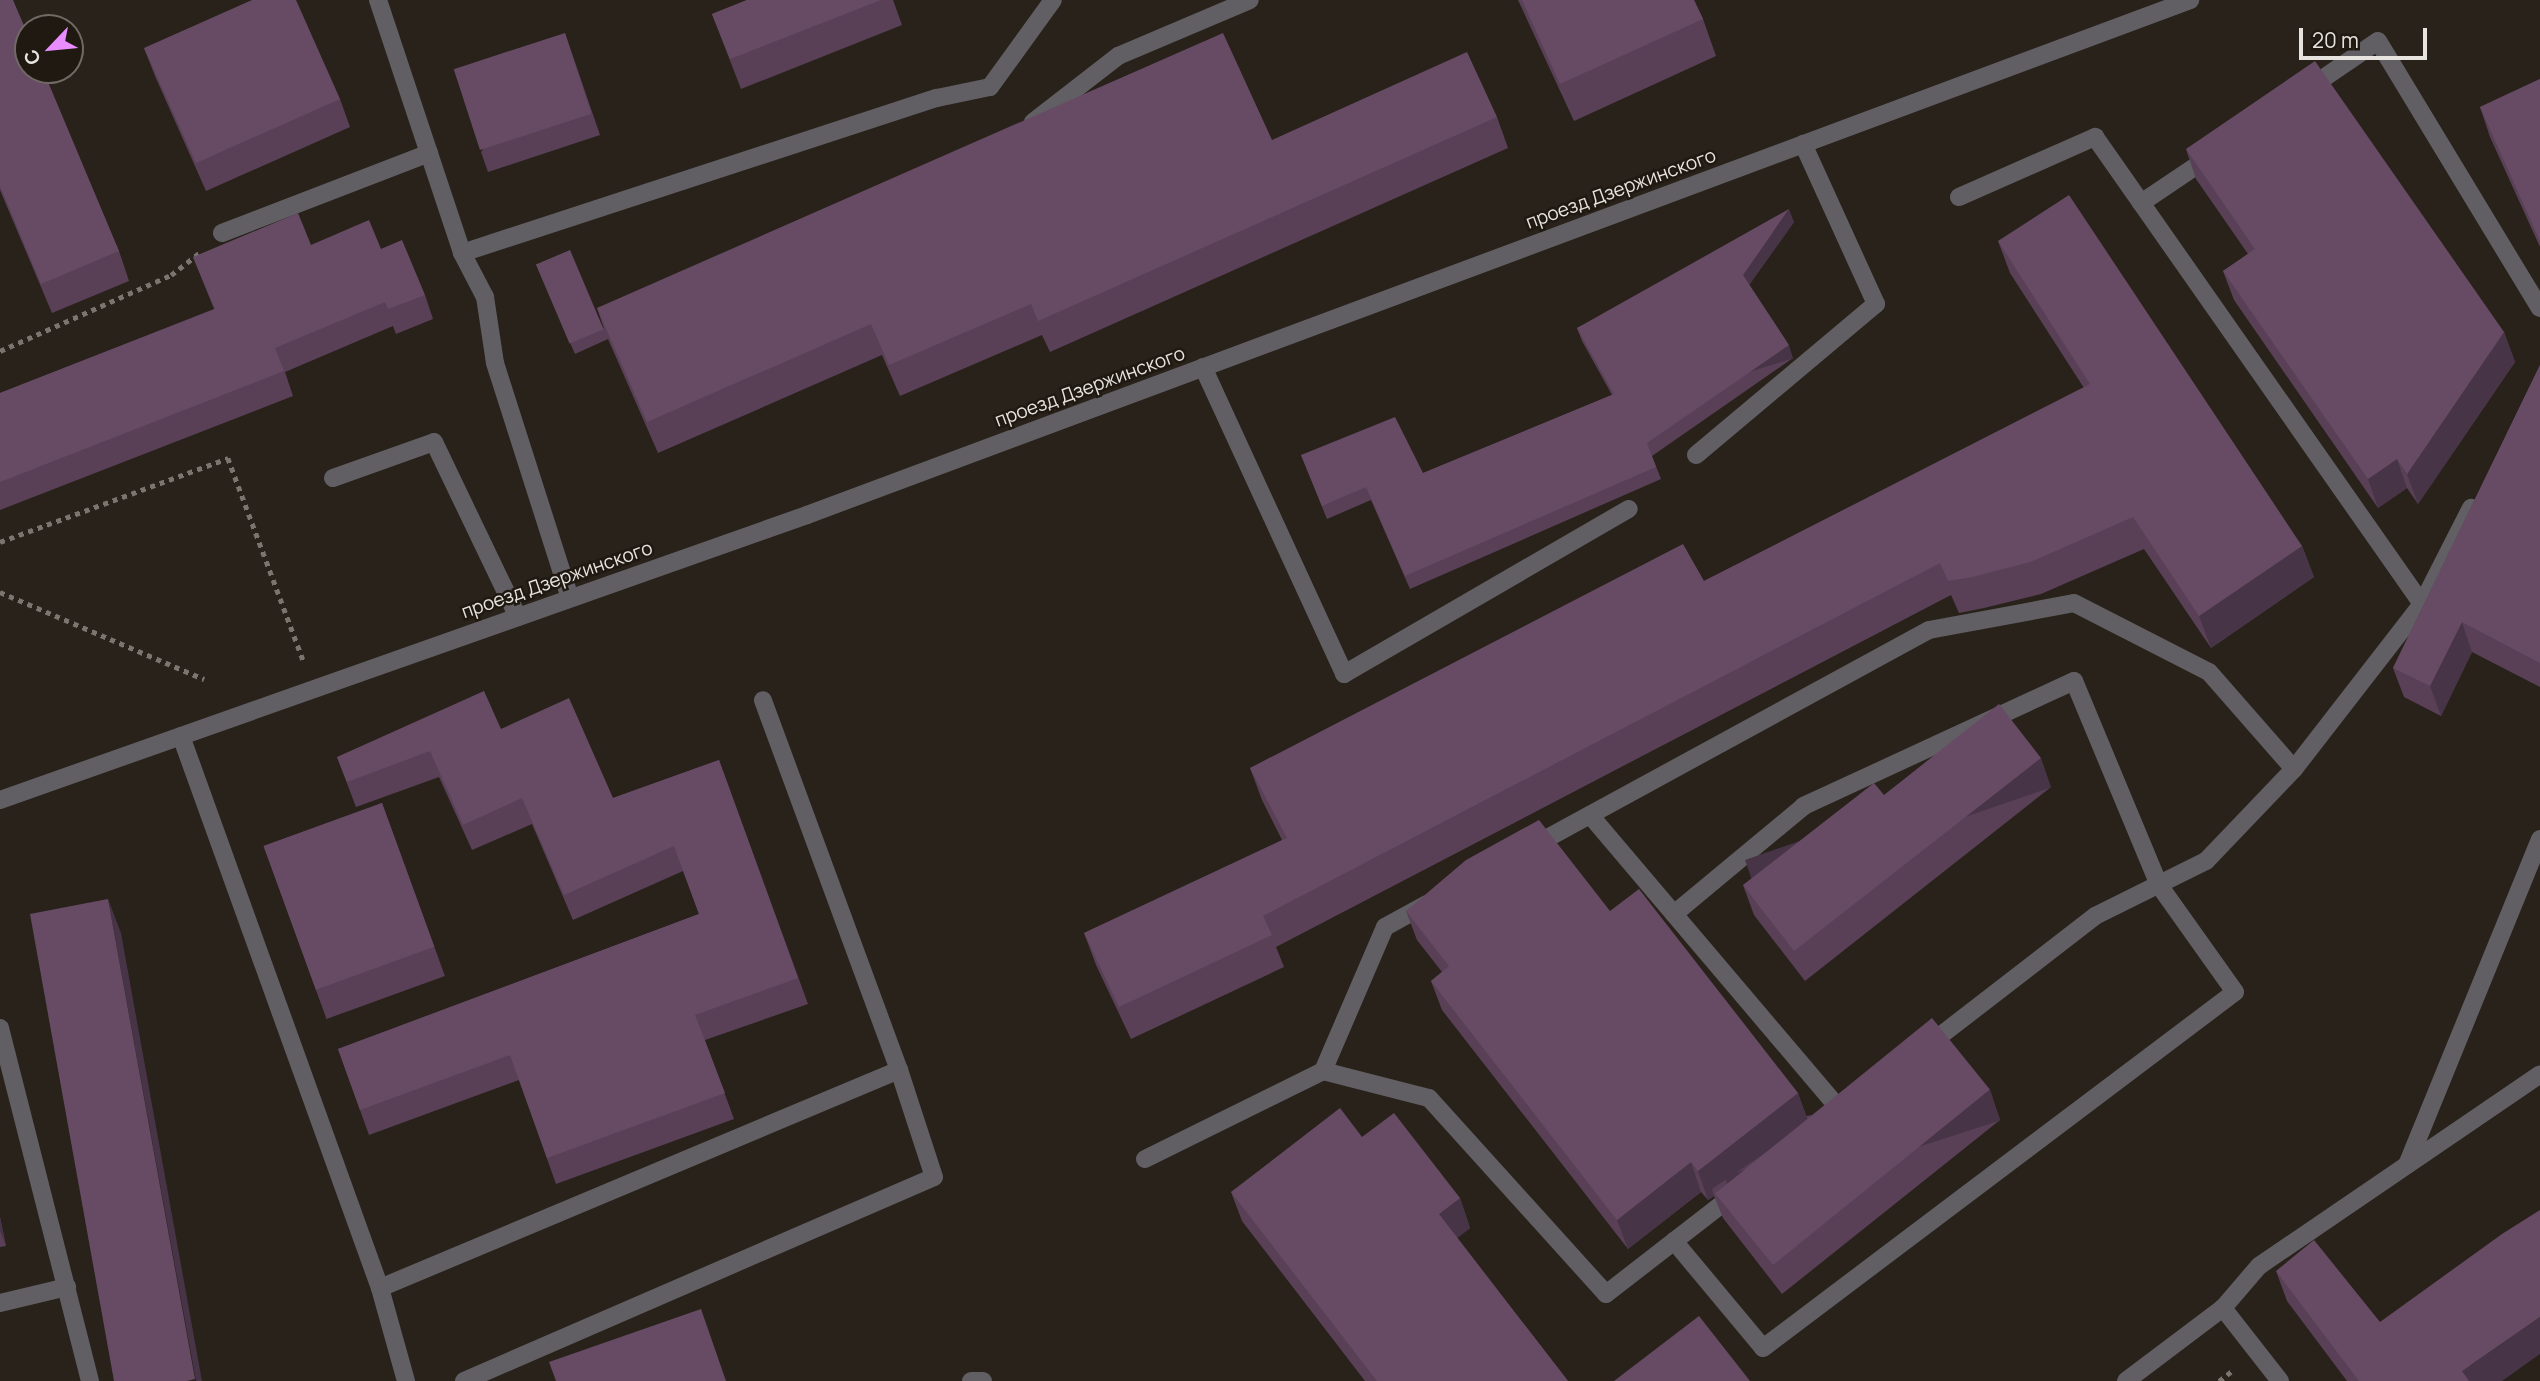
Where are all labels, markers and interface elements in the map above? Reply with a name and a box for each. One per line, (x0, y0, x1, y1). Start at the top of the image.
north arrow (14, 14, 84, 84)
scale bar (2302, 14, 2430, 58)
text: 20 m (2312, 26, 2359, 54)
text: С (17, 45, 47, 69)
street label: проезд Дзержинского (1523, 144, 1719, 234)
street label: проезд Дзержинского (992, 342, 1188, 432)
street label: проезд Дзержинского (458, 537, 656, 623)

